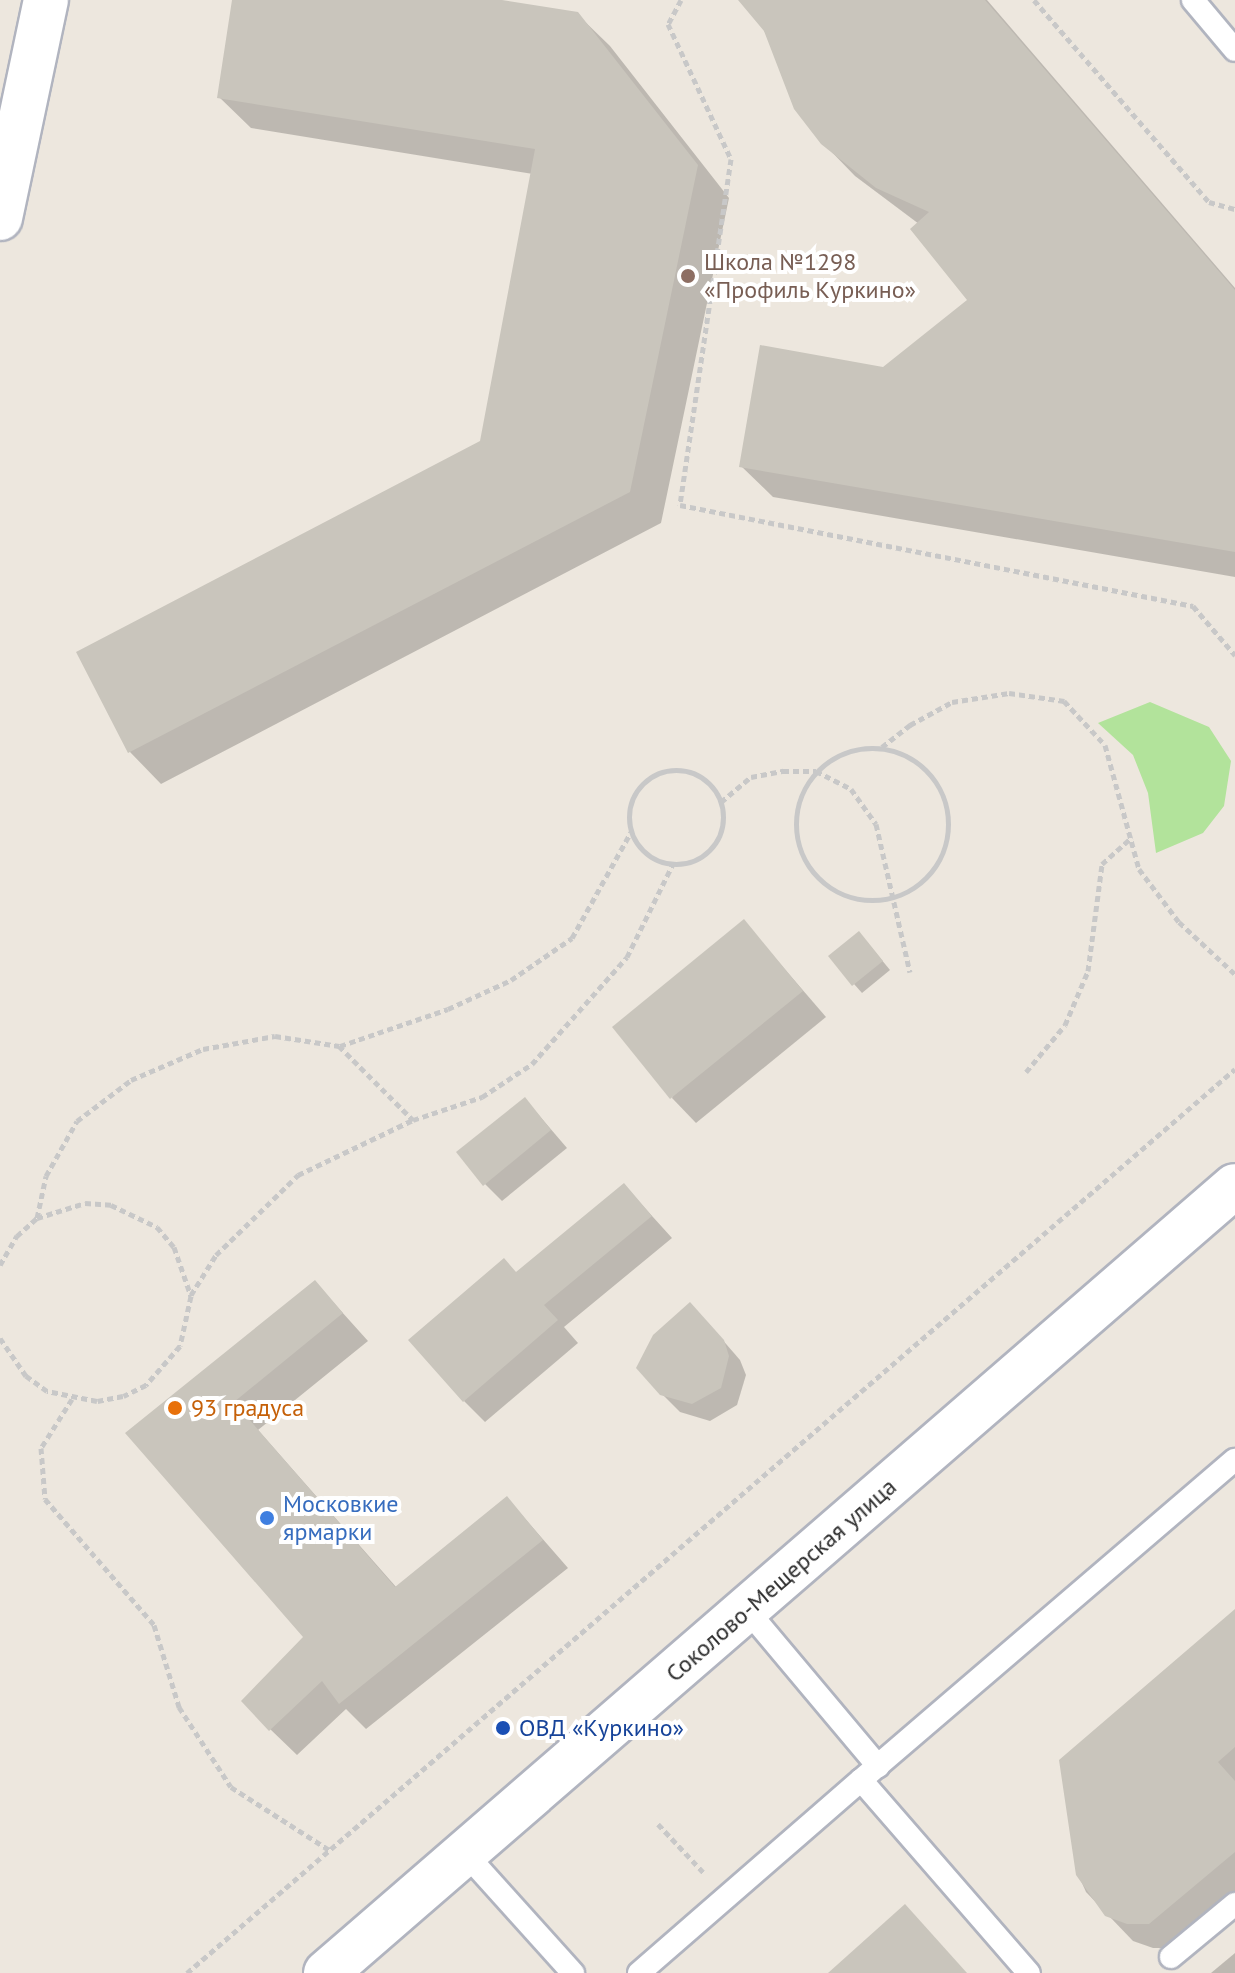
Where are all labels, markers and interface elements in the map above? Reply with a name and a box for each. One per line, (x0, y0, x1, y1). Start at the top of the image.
place label: Школа №1298 «Профиль Куркино» (704, 248, 917, 304)
marker: Школа №1298 «Профиль Куркино» (679, 267, 697, 285)
place label: 93 градуса (191, 1394, 304, 1422)
marker: 93 градуса (166, 1399, 184, 1417)
street label: Соколово-Мещерская улица (660, 1472, 902, 1688)
place label: Московкие ярмарки (283, 1490, 398, 1546)
marker: Московкие ярмарки (258, 1509, 276, 1527)
place label: ОВД «Куркино» (519, 1714, 684, 1742)
marker: ОВД «Куркино» (494, 1719, 512, 1737)

